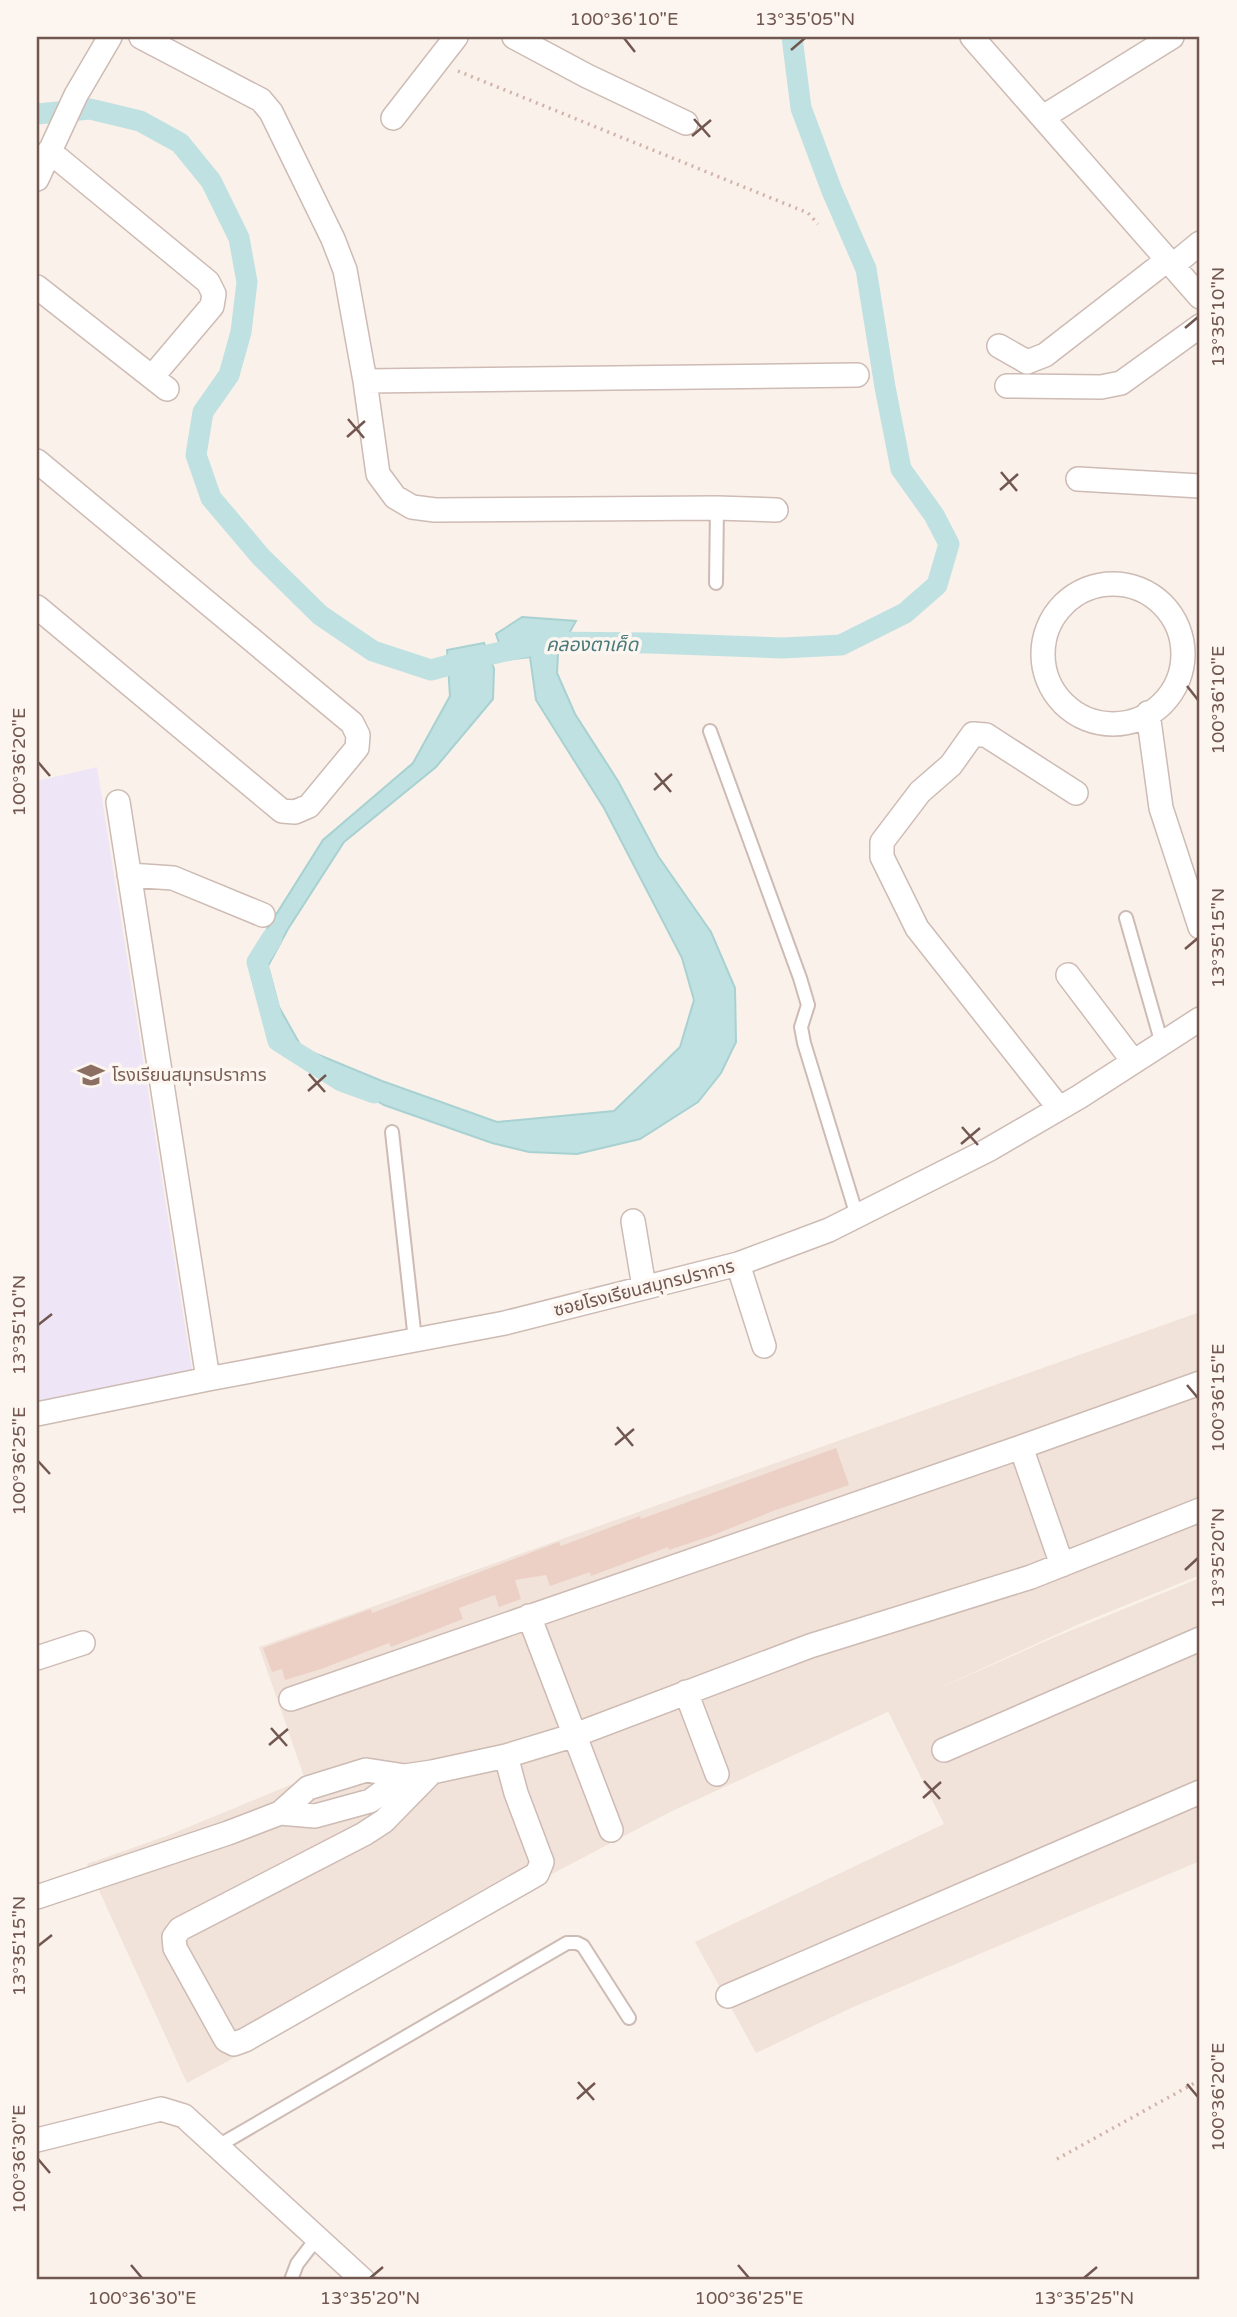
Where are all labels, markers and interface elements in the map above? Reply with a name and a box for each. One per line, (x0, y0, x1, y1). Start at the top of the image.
text: 100°36'10"E (570, 8, 678, 30)
text: 13°35'05"N (755, 8, 855, 30)
text: 13°35'10"N (1207, 267, 1229, 367)
water label: คลองตาเค็ด (546, 634, 639, 656)
text: 100°36'10"E (1207, 646, 1229, 754)
text: 100°36'20"E (8, 708, 30, 816)
text: 13°35'15"N (1207, 888, 1229, 988)
school or university icon: โรงเรียนสมุทรปราการ (76, 1060, 106, 1090)
place label: โรงเรียนสมุทรปราการ (112, 1064, 267, 1086)
street label: ซอยโรงเรียนสมุทรปราการ (551, 1255, 737, 1321)
text: 13°35'10"N (8, 1275, 30, 1375)
text: 100°36'15"E (1207, 1344, 1229, 1452)
text: 100°36'25"E (8, 1407, 30, 1515)
text: 13°35'20"N (1207, 1508, 1229, 1608)
text: 13°35'15"N (8, 1896, 30, 1996)
text: 100°36'20"E (1207, 2043, 1229, 2151)
text: 100°36'30"E (8, 2105, 30, 2213)
text: 100°36'30"E (88, 2287, 196, 2309)
text: 13°35'20"N (320, 2287, 420, 2309)
text: 100°36'25"E (695, 2287, 803, 2309)
text: 13°35'25"N (1034, 2287, 1134, 2309)

